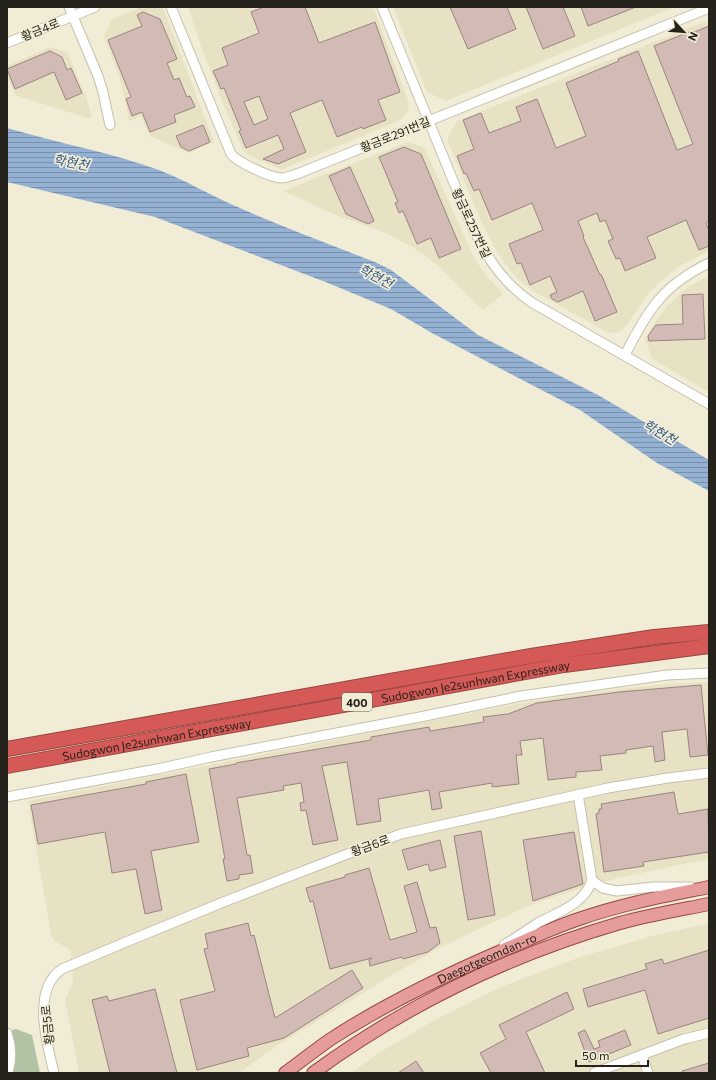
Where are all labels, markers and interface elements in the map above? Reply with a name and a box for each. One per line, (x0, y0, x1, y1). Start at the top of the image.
north arrow (664, 12, 704, 52)
street label: 황금4로 (19, 15, 61, 43)
text: N (686, 30, 701, 43)
street label: 황금로291번길 (358, 114, 432, 154)
water label: 학현천 (52, 151, 91, 173)
street label: 황금로257번길 (450, 186, 494, 260)
water label: 학현천 (356, 261, 397, 292)
water label: 학현천 (640, 416, 680, 449)
street label: Sudogwon Je2sunhwan Expressway (380, 657, 571, 705)
road number: 400 (342, 693, 372, 711)
street label: Sudogwon Je2sunhwan Expressway (61, 715, 252, 763)
street label: 황금6로 (349, 832, 391, 858)
street label: Daegotgeomdan-ro (435, 930, 538, 986)
street label: 황금5로 (38, 1004, 56, 1046)
scale bar (576, 1042, 648, 1068)
text: 50 m (582, 1048, 610, 1062)

